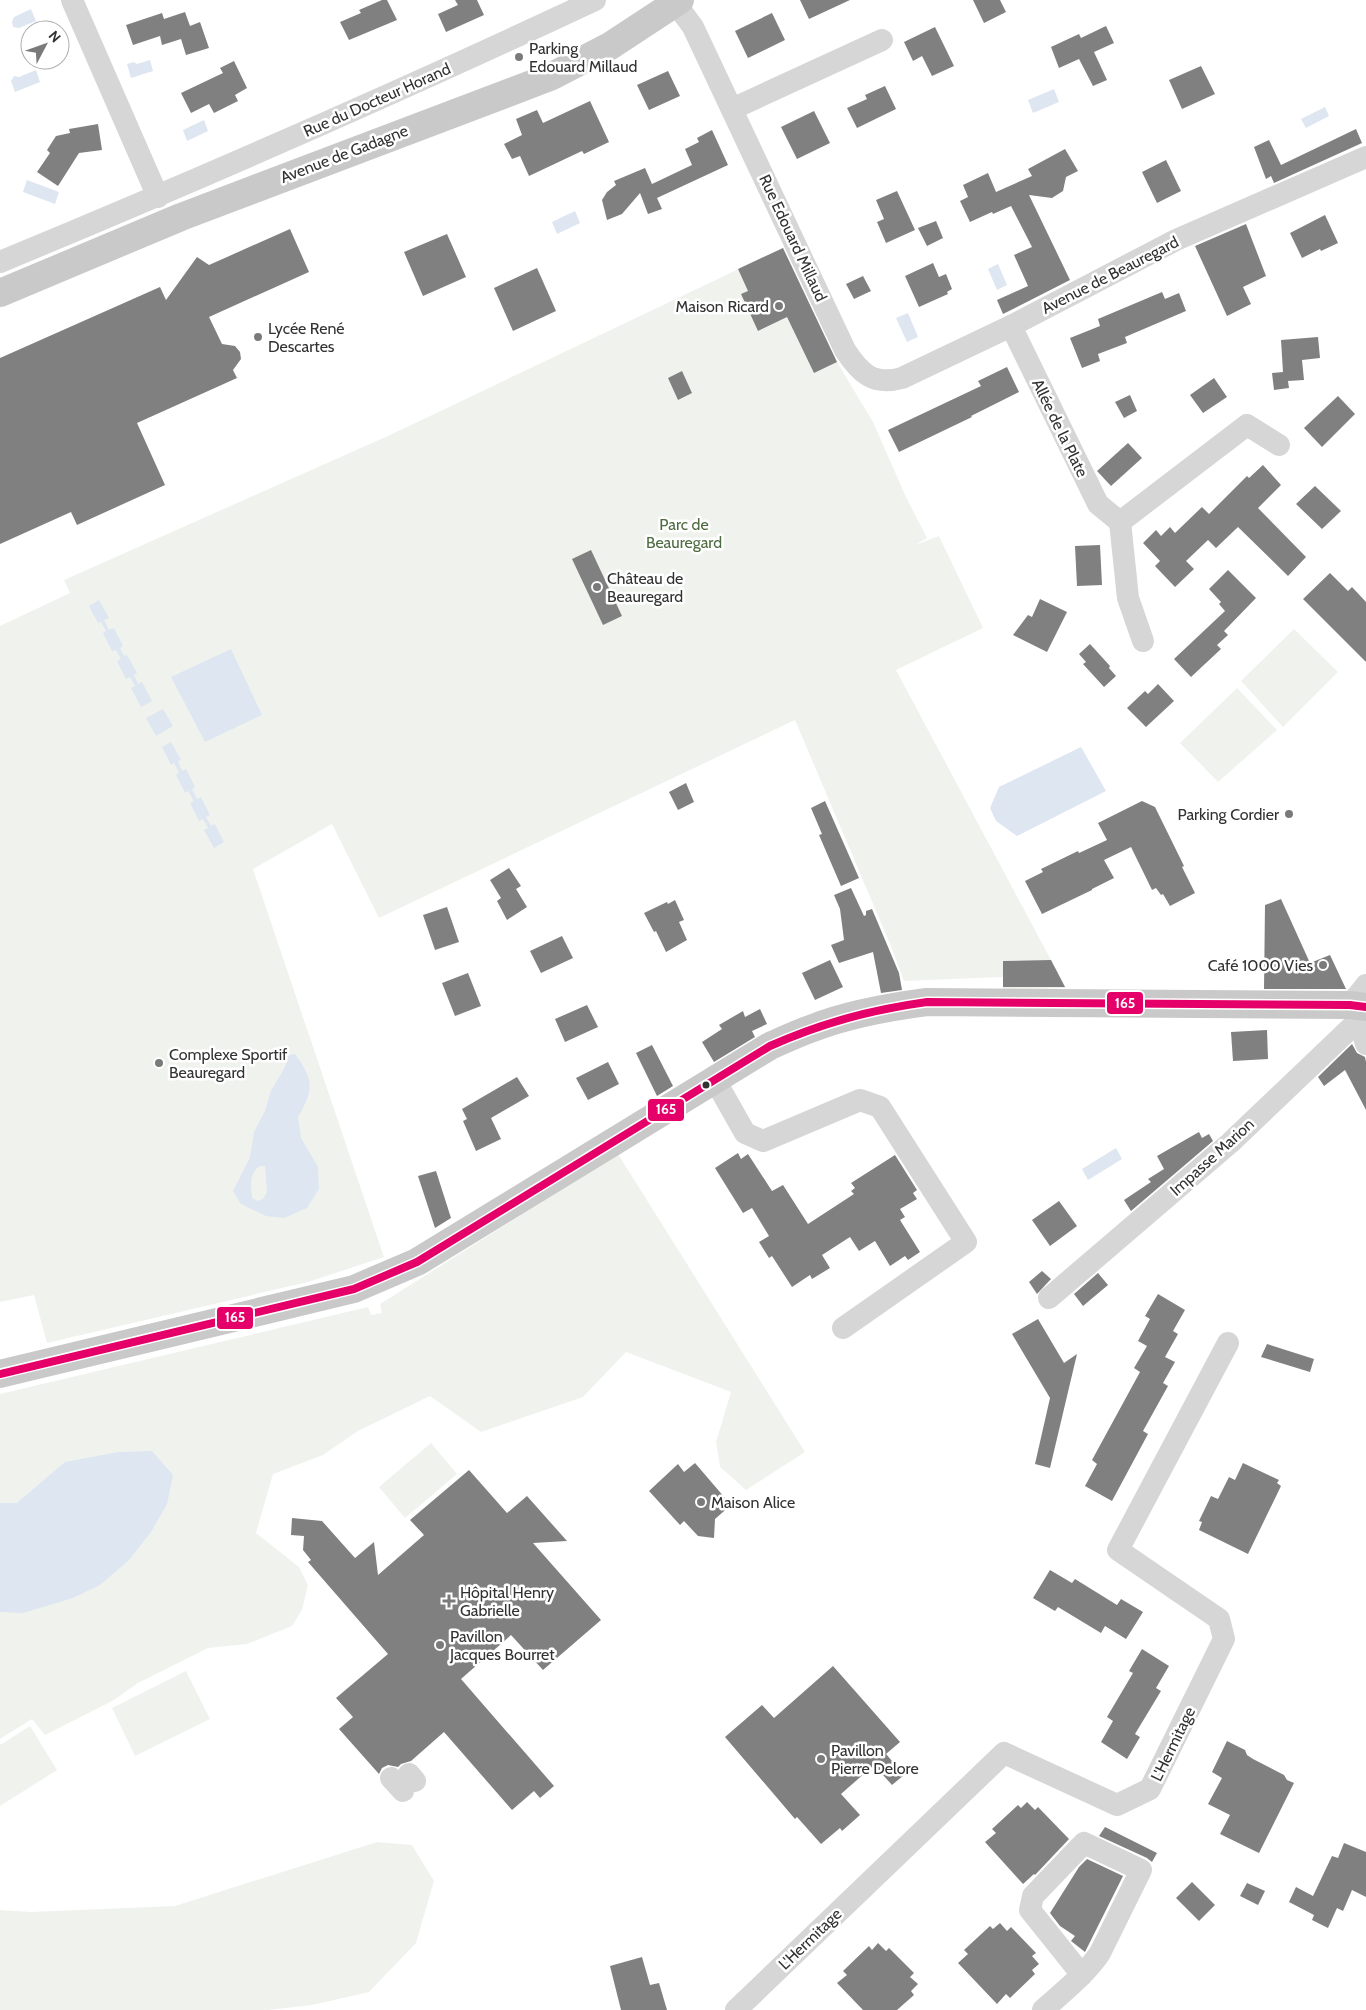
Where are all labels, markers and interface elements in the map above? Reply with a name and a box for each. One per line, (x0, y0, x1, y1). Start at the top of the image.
north arrow (20, 20, 70, 70)
text: N (45, 27, 65, 46)
place label: Parking Edouard Millaud (529, 39, 637, 76)
marker: Parking Edouard Millaud (513, 51, 525, 63)
street label: Rue du Docteur Horand (301, 59, 453, 141)
street label: Avenue de Gadagne (278, 121, 410, 187)
street label: Rue Edouard Millaud (755, 171, 831, 305)
street label: Avenue de Beauregard (1038, 232, 1182, 318)
place label: Maison Ricard (675, 297, 769, 316)
marker: Maison Ricard (773, 300, 785, 312)
place label: Lycée René Descartes (268, 319, 345, 356)
marker: Lycée René Descartes (252, 331, 264, 343)
street label: Allée de la Plate (1028, 376, 1092, 480)
park label: Parc de Beauregard (646, 515, 722, 552)
place label: Château de Beauregard (607, 569, 683, 606)
marker: Château de Beauregard (591, 581, 603, 593)
place label: Parking Cordier (1177, 805, 1280, 824)
marker: Parking Cordier (1283, 808, 1295, 820)
place label: Café 1000 Vies (1208, 956, 1313, 975)
marker: Café 1000 Vies (1317, 959, 1329, 971)
line badge: 165 (1106, 991, 1144, 1015)
text: 165 (1115, 994, 1135, 1012)
place label: Complexe Sportif Beauregard (169, 1045, 288, 1082)
marker: Complexe Sportif Beauregard (153, 1057, 165, 1069)
unlabelled marker (701, 1080, 711, 1090)
line badge: 165 (647, 1098, 685, 1122)
text: 165 (656, 1100, 676, 1118)
street label: Impasse Marion (1166, 1114, 1258, 1200)
line badge: 165 (216, 1306, 254, 1330)
text: 165 (225, 1308, 245, 1326)
place label: Maison Alice (711, 1493, 795, 1512)
marker: Maison Alice (695, 1496, 707, 1508)
place label: Hôpital Henry Gabrielle (460, 1583, 554, 1620)
marker: Hôpital Henry Gabrielle (442, 1594, 456, 1608)
place label: Pavillon Jacques Bourret (449, 1627, 555, 1664)
marker: Pavillon Jacques Bourret (434, 1639, 446, 1651)
street label: L'Hermitage (1147, 1704, 1199, 1784)
place label: Pavillon Pierre Delore (831, 1741, 919, 1778)
marker: Pavillon Pierre Delore (815, 1753, 827, 1765)
street label: L'Hermitage (775, 1904, 845, 1974)

